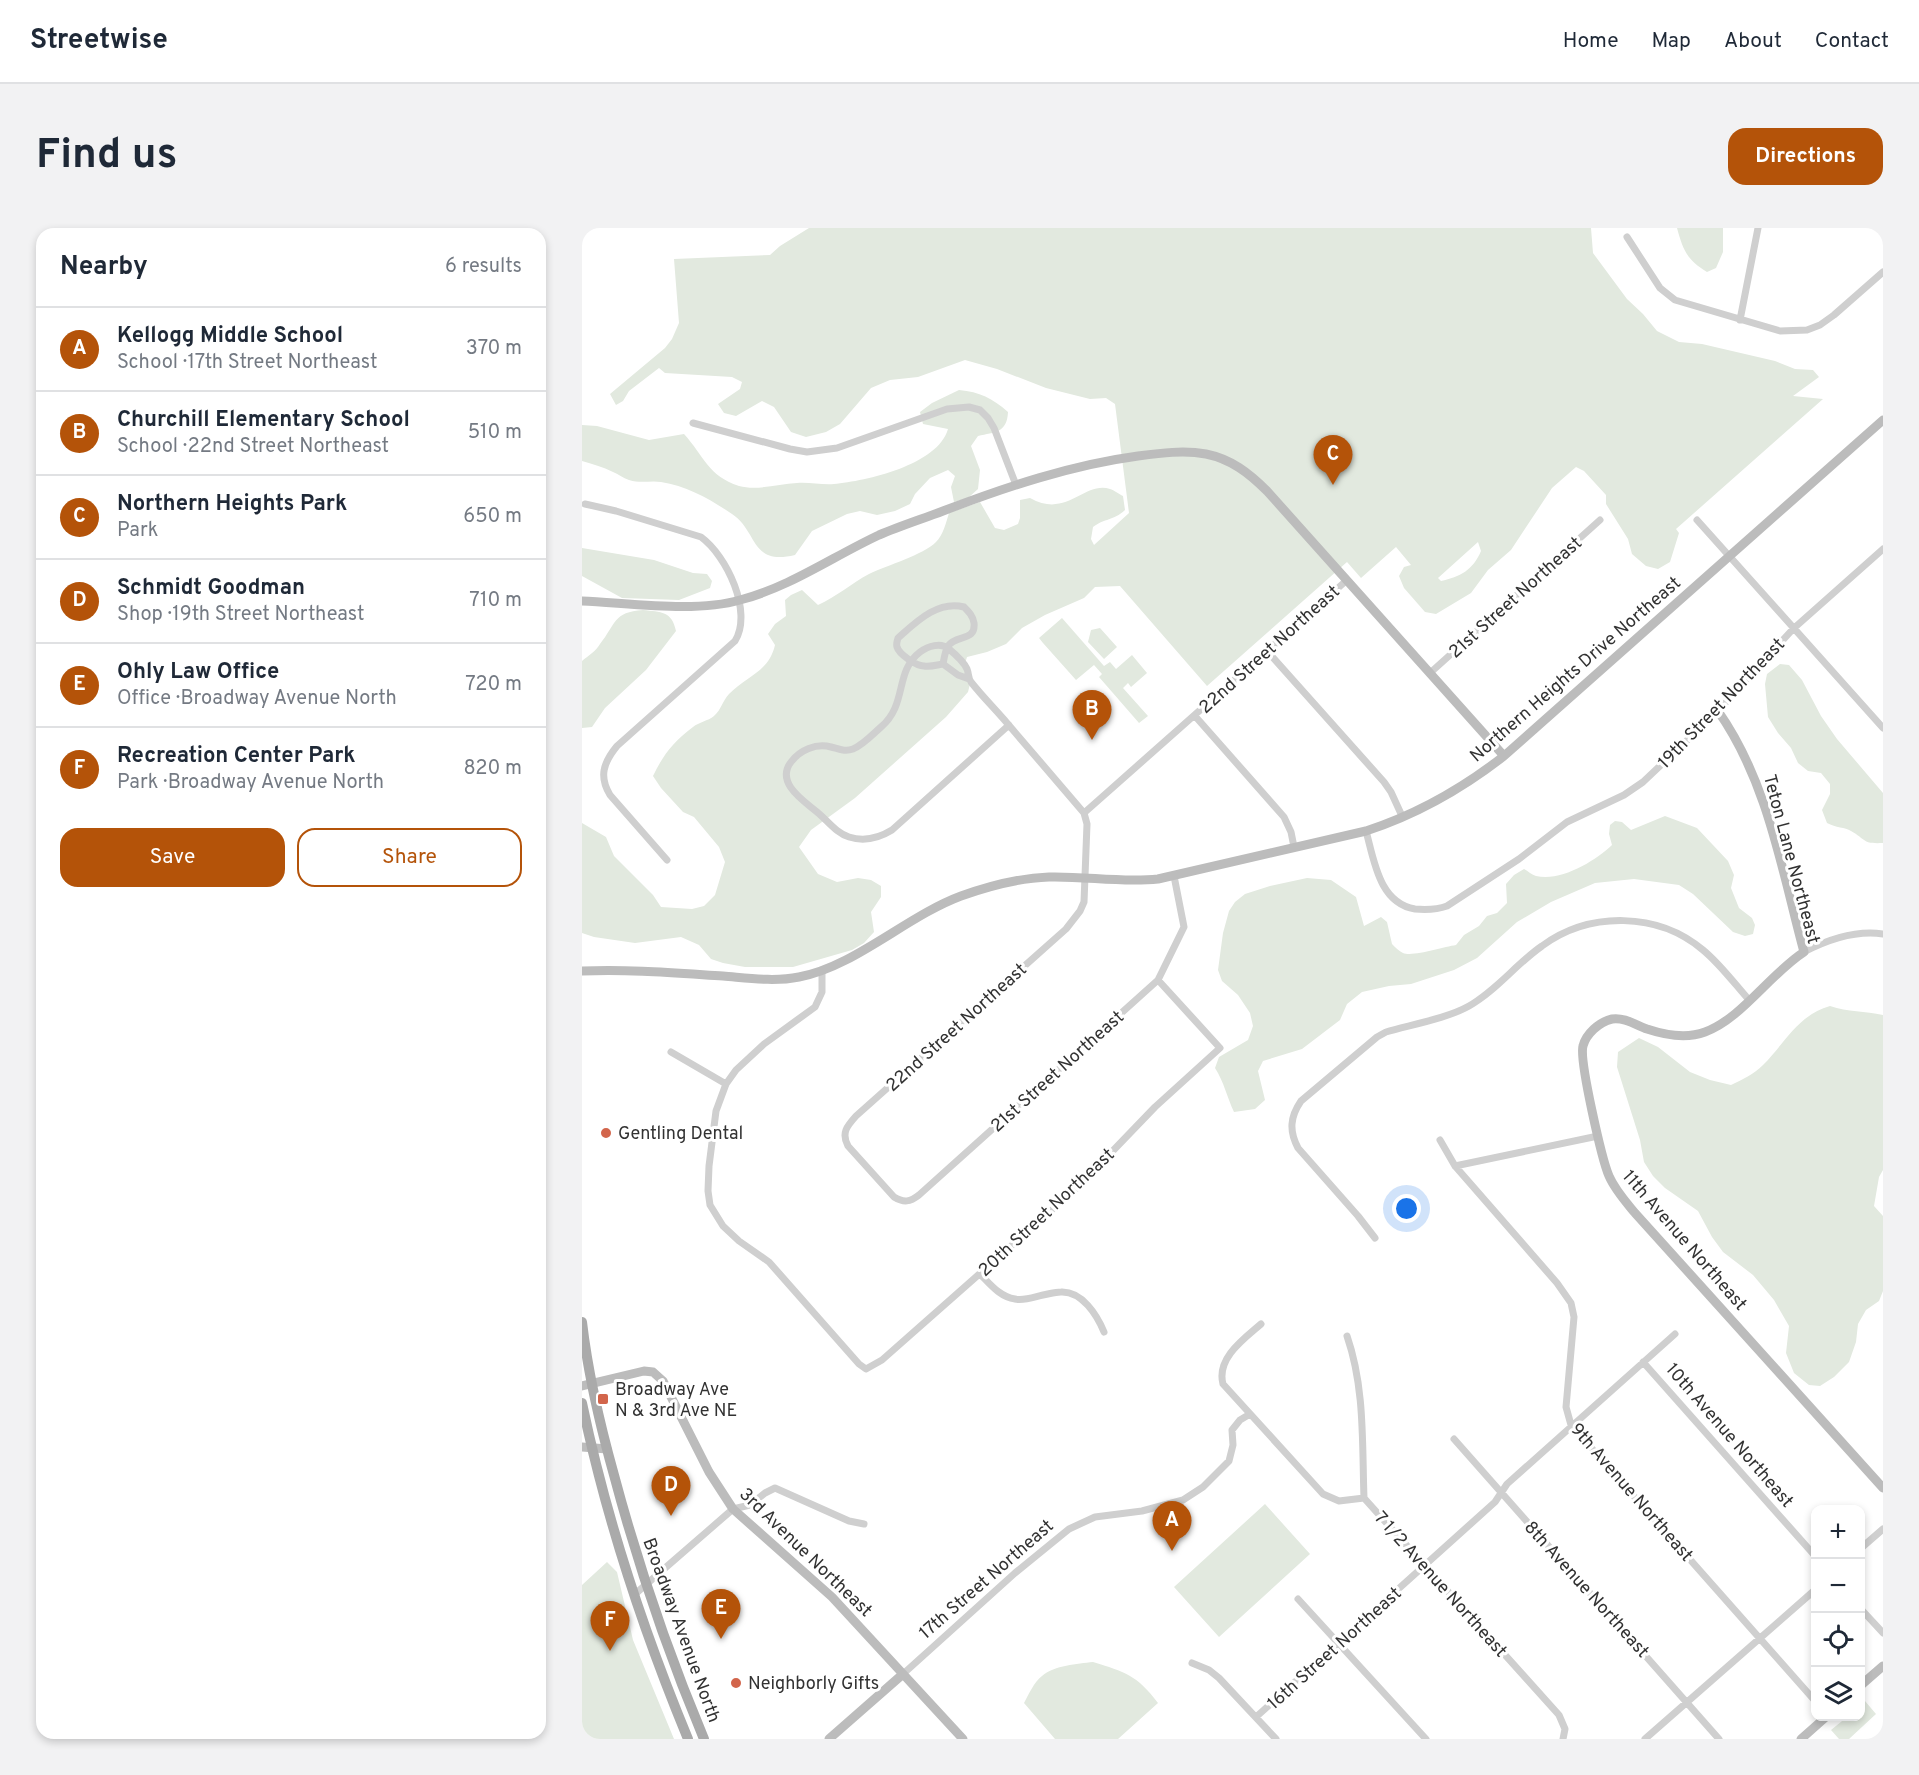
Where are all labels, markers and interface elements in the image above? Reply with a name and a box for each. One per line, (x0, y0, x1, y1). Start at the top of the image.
text: Streetwise (30, 23, 168, 59)
text: Home (1563, 28, 1619, 55)
text: Map (1652, 28, 1691, 55)
text: About (1724, 28, 1782, 55)
text: Contact (1815, 28, 1889, 55)
button: Directions (1728, 128, 1883, 185)
text: Find us (36, 130, 177, 183)
text: Nearby (60, 251, 148, 284)
text: 6 results (445, 254, 522, 280)
text: Kellogg Middle School (117, 323, 343, 350)
text: A (72, 336, 87, 362)
text: 370 m (466, 336, 522, 362)
text: School · 17th Street Northeast (117, 350, 378, 376)
text: Churchill Elementary School (117, 407, 410, 434)
text: B (73, 420, 86, 446)
text: 510 m (468, 420, 522, 446)
text: School · 22nd Street Northeast (117, 434, 389, 460)
pin: C (1314, 436, 1353, 485)
text: Northern Heights Park (117, 491, 347, 518)
text: C (73, 504, 86, 530)
text: 650 m (463, 504, 522, 530)
text: Park (117, 518, 158, 544)
street label: 21st Street Northeast (1445, 532, 1587, 664)
street label: Northern Heights Drive Northeast (1466, 572, 1686, 768)
text: Schmidt Goodman (117, 575, 305, 602)
street label: 22nd Street Northeast (1195, 581, 1345, 719)
text: D (72, 588, 87, 614)
text: 710 m (469, 588, 522, 614)
text: Shop · 19th Street Northeast (117, 602, 365, 628)
street label: 19th Street Northeast (1654, 634, 1790, 774)
text: Ohly Law Office (117, 659, 279, 686)
text: E (73, 672, 86, 698)
text: 720 m (465, 672, 522, 698)
text: Office · Broadway Avenue North (117, 686, 397, 712)
pin: B (1072, 690, 1112, 740)
text: Recreation Center Park (117, 743, 356, 770)
text: F (74, 756, 85, 782)
text: 820 m (463, 756, 522, 782)
text: Park · Broadway Avenue North (117, 770, 384, 796)
street label: Teton Lane Northeast (1757, 772, 1824, 947)
button: Save (60, 828, 285, 887)
button: Share (297, 828, 522, 887)
street label: 22nd Street Northeast (882, 959, 1032, 1097)
street label: 21st Street Northeast (987, 1006, 1129, 1138)
place label: Gentling Dental (618, 1123, 743, 1146)
marker: Gentling Dental (599, 1126, 613, 1140)
street label: 20th Street Northeast (974, 1144, 1120, 1282)
street label: 11th Avenue Northeast (1617, 1166, 1751, 1316)
your location (1392, 1194, 1421, 1223)
street label: 10th Avenue Northeast (1660, 1359, 1798, 1513)
place label: Broadway Ave N & 3rd Ave NE (615, 1379, 737, 1423)
marker: Broadway Ave N & 3rd Ave NE (596, 1392, 610, 1406)
street label: 9th Avenue Northeast (1564, 1419, 1697, 1567)
pin: D (652, 1466, 691, 1516)
street label: 3rd Avenue Northeast (734, 1484, 876, 1623)
pin: A (1152, 1502, 1192, 1551)
map controls (1811, 1505, 1865, 1721)
button: + (1811, 1505, 1865, 1559)
street label: 7 1/2 Avenue Northeast (1368, 1507, 1511, 1663)
street label: 17th Street Northeast (915, 1515, 1059, 1645)
street label: 8th Avenue Northeast (1518, 1517, 1653, 1663)
street label: Broadway Avenue North (636, 1535, 725, 1726)
button: − (1811, 1559, 1865, 1613)
street label: 16th Street Northeast (1263, 1583, 1407, 1716)
pin: E (702, 1590, 740, 1639)
pin: F (591, 1602, 630, 1651)
button: locate (1811, 1613, 1865, 1667)
button: layers (1811, 1667, 1865, 1721)
place label: Neighborly Gifts (748, 1673, 879, 1696)
marker: Neighborly Gifts (729, 1676, 743, 1690)

